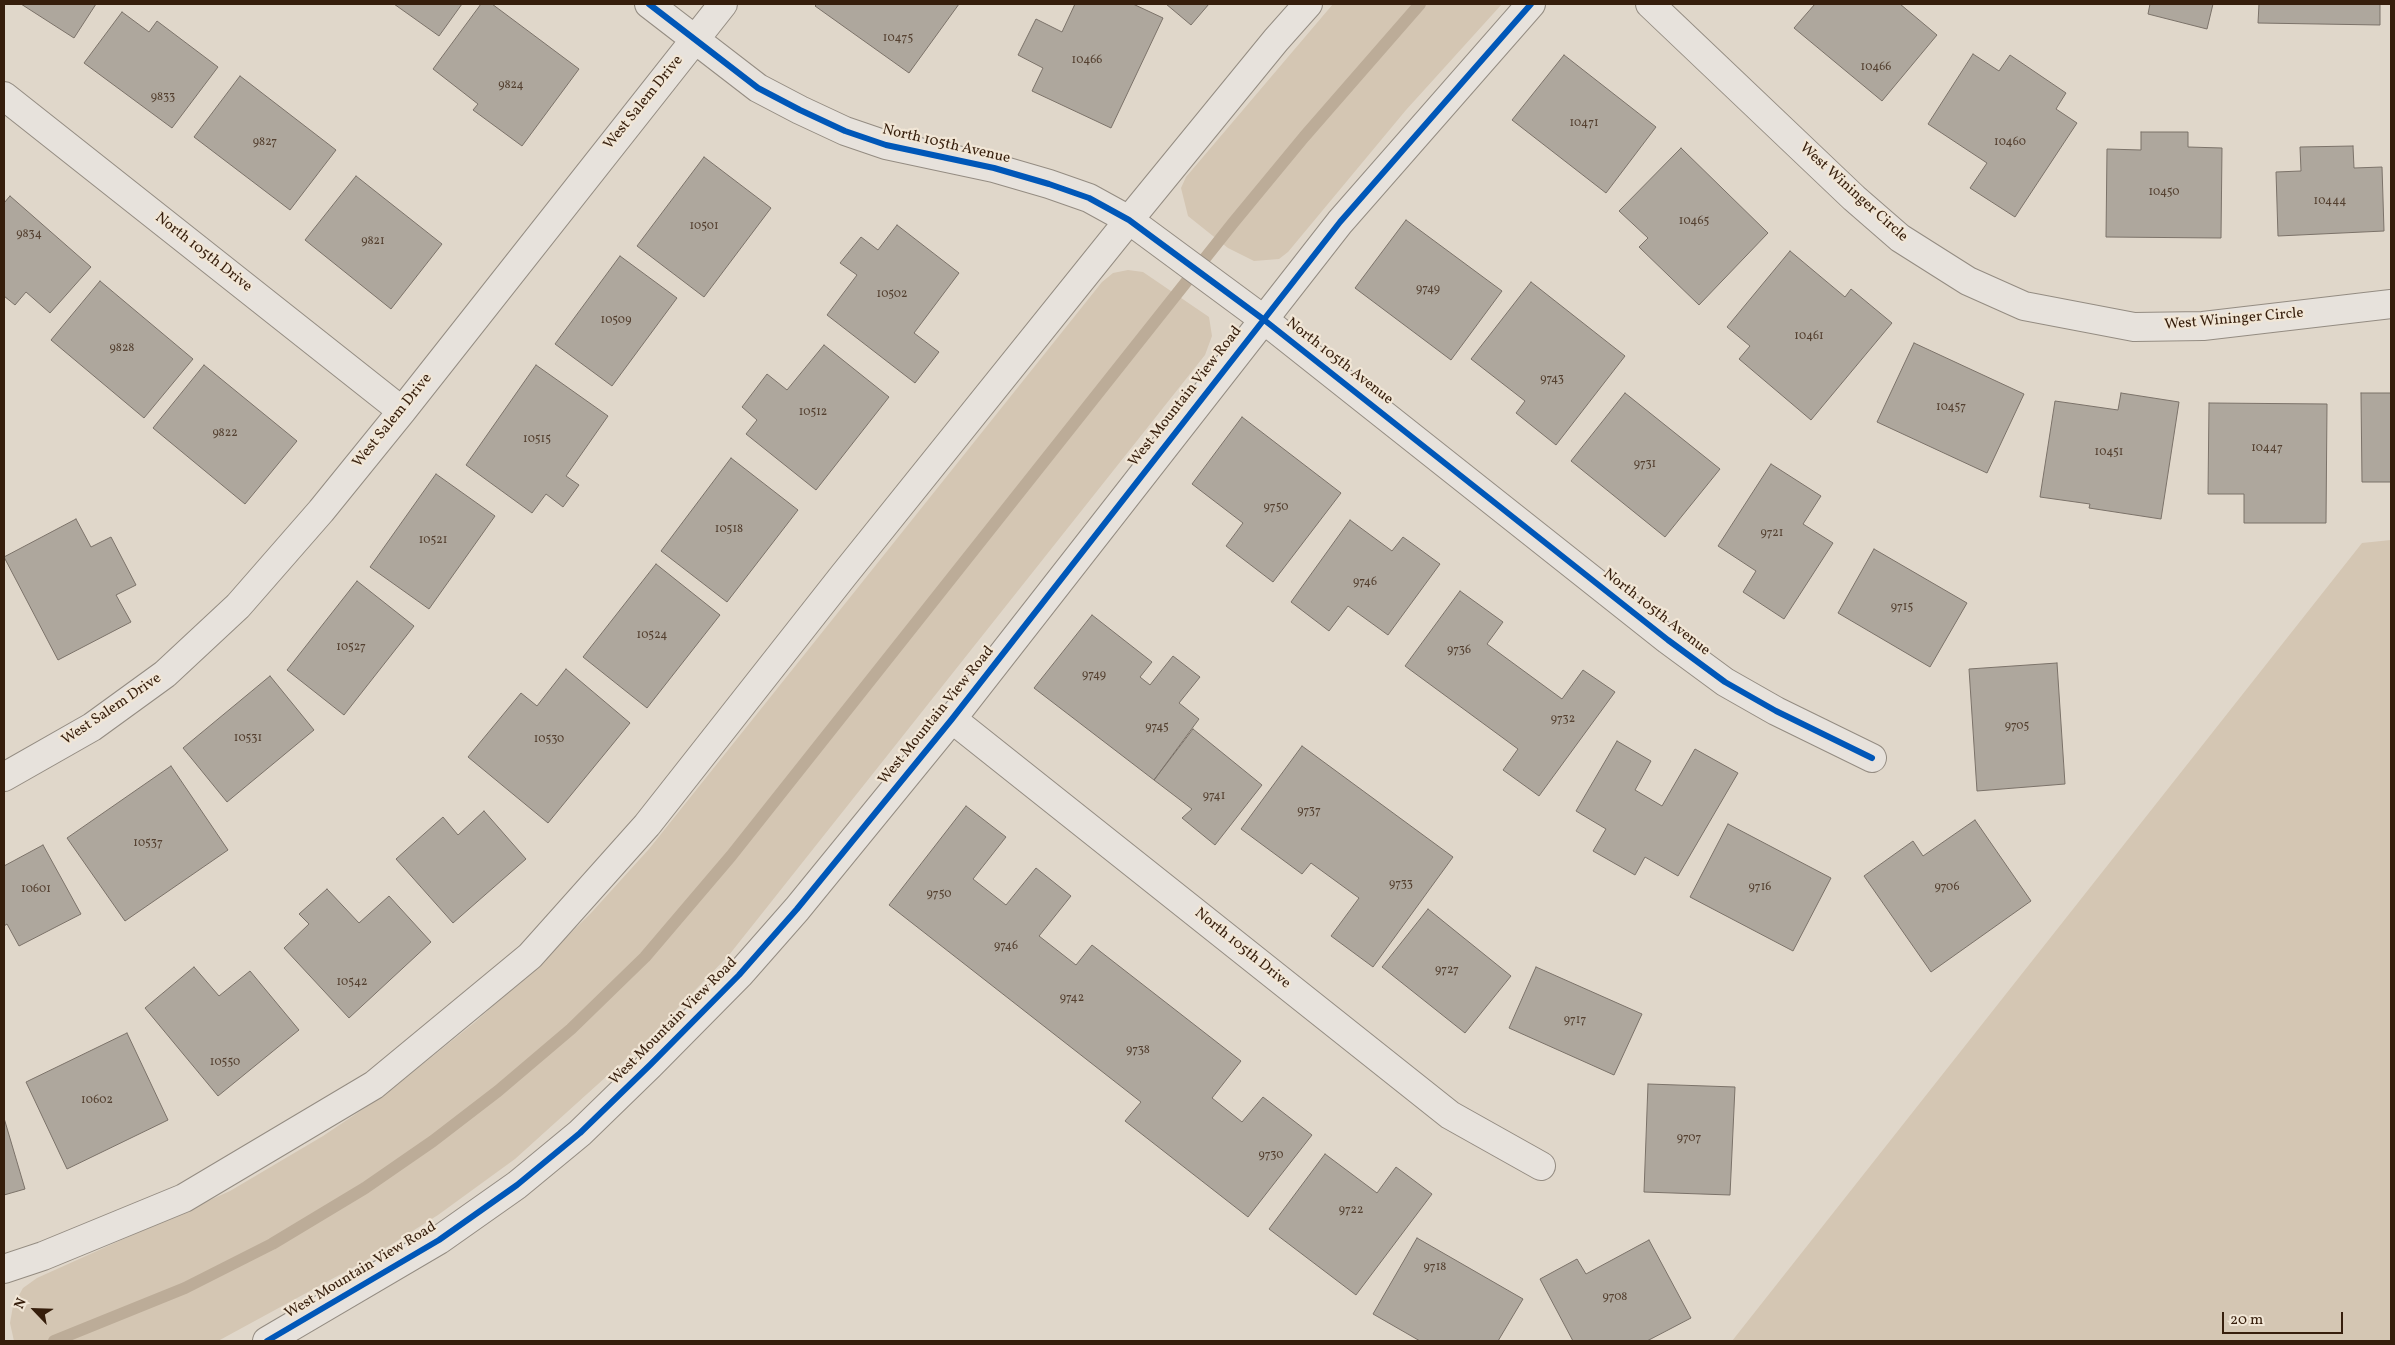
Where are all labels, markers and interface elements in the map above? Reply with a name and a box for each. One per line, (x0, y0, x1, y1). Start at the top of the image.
house number: 10475 (883, 32, 913, 46)
street label: West Salem Drive (601, 52, 687, 154)
house number: 10466 (1072, 54, 1102, 68)
house number: 10466 (1861, 61, 1891, 75)
house number: 9824 (498, 79, 524, 93)
house number: 9833 (151, 91, 175, 105)
house number: 10471 (1569, 117, 1599, 131)
street label: North 105th Avenue (880, 122, 1012, 168)
house number: 9827 (253, 136, 277, 150)
house number: 10460 (1994, 136, 2026, 150)
street label: West Wininger Circle (1795, 140, 1911, 246)
house number: 10450 (2148, 186, 2180, 200)
house number: 10444 (2313, 195, 2347, 209)
street label: North 105th Drive (151, 209, 255, 297)
house number: 10465 (1679, 215, 1709, 229)
house number: 10501 (689, 220, 719, 234)
house number: 9834 (16, 228, 42, 242)
house number: 9821 (361, 235, 385, 249)
house number: 9749 (1416, 283, 1440, 297)
house number: 10502 (877, 288, 907, 302)
street label: West Wininger Circle (2164, 305, 2304, 335)
house number: 10509 (601, 314, 631, 328)
street label: North 105th Avenue (1282, 315, 1396, 409)
street label: West Mountain View Road (1126, 323, 1246, 471)
house number: 10461 (1794, 330, 1824, 344)
house number: 9828 (110, 342, 134, 356)
street label: West Salem Drive (350, 370, 436, 472)
house number: 9743 (1540, 373, 1564, 387)
house number: 10457 (1936, 401, 1966, 415)
house number: 10512 (799, 406, 827, 420)
house number: 9822 (212, 427, 238, 441)
house number: 10515 (523, 433, 551, 447)
house number: 10447 (2251, 442, 2283, 456)
house number: 10451 (2095, 446, 2123, 460)
house number: 9731 (1634, 458, 1656, 472)
house number: 9750 (1264, 501, 1288, 515)
house number: 10518 (715, 523, 743, 537)
house number: 9721 (1761, 527, 1783, 541)
house number: 10521 (419, 534, 447, 548)
street label: North 105th Avenue (1599, 566, 1713, 660)
house number: 9746 (1353, 576, 1377, 590)
house number: 9715 (1891, 601, 1913, 615)
house number: 10524 (637, 629, 667, 643)
house number: 10527 (336, 641, 366, 655)
street label: West Mountain View Road (875, 643, 999, 789)
house number: 9736 (1447, 644, 1471, 658)
house number: 9749 (1082, 669, 1106, 683)
street label: West Salem Drive (59, 670, 165, 750)
house number: 9732 (1551, 713, 1575, 727)
house number: 9705 (2005, 720, 2029, 734)
house number: 9745 (1145, 721, 1169, 735)
house number: 10531 (234, 732, 262, 746)
house number: 10530 (534, 733, 564, 747)
house number: 9741 (1203, 790, 1225, 804)
house number: 9737 (1297, 805, 1321, 819)
house number: 10537 (133, 837, 163, 851)
house number: 9733 (1389, 878, 1413, 892)
house number: 9716 (1749, 881, 1771, 895)
house number: 9706 (1934, 881, 1960, 895)
house number: 10601 (21, 883, 51, 897)
house number: 9750 (927, 888, 951, 902)
street label: North 105th Drive (1190, 905, 1294, 993)
house number: 9746 (994, 940, 1018, 954)
street label: West Mountain View Road (606, 954, 742, 1090)
house number: 9727 (1435, 964, 1459, 978)
house number: 10542 (336, 976, 368, 990)
house number: 9742 (1060, 992, 1084, 1006)
house number: 9717 (1564, 1014, 1586, 1028)
house number: 9738 (1126, 1044, 1150, 1058)
house number: 10550 (210, 1056, 240, 1070)
house number: 10602 (81, 1094, 113, 1108)
house number: 9707 (1677, 1132, 1701, 1146)
house number: 9730 (1259, 1149, 1283, 1163)
house number: 9722 (1339, 1204, 1363, 1218)
street label: West Mountain View Road (282, 1219, 440, 1323)
house number: 9718 (1424, 1261, 1446, 1275)
north arrow (10, 1285, 60, 1335)
house number: 9708 (1603, 1291, 1627, 1305)
text: N (10, 1295, 32, 1312)
scale bar (2225, 1302, 2346, 1334)
text: 20 m (2230, 1310, 2263, 1331)

